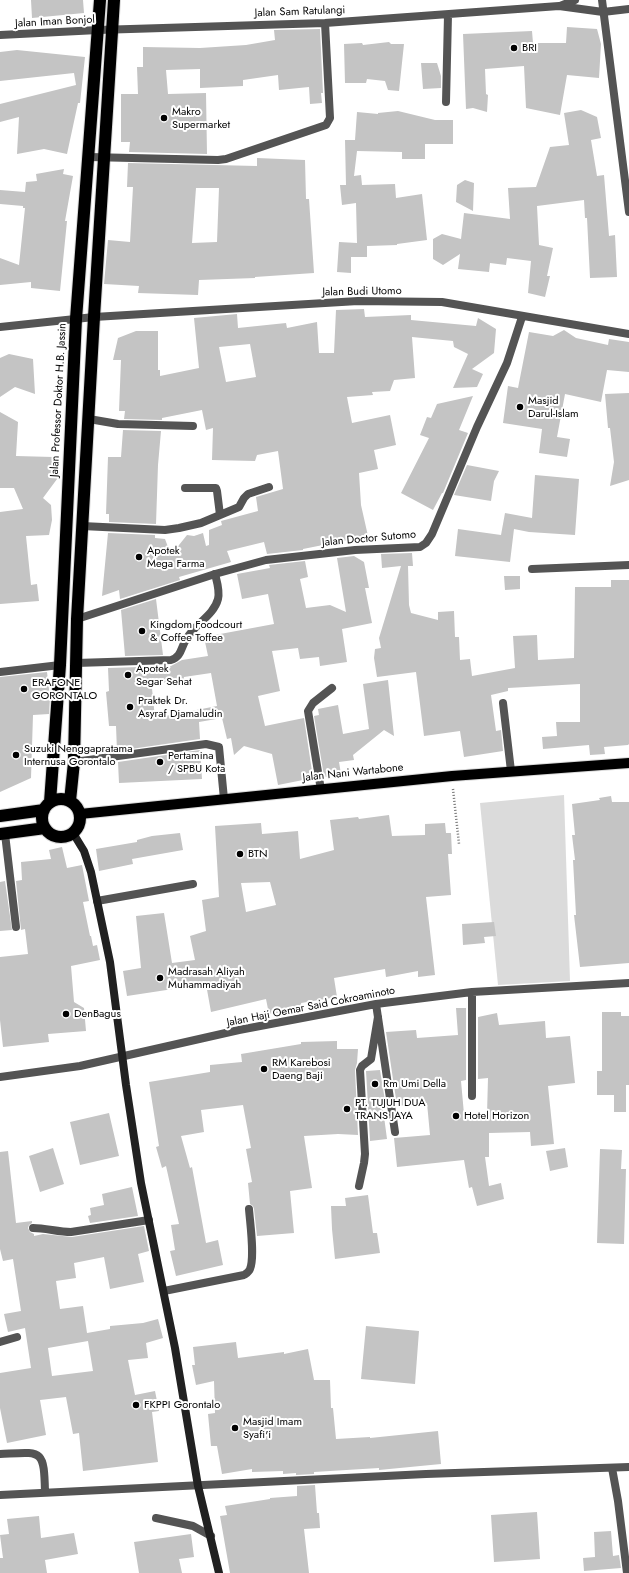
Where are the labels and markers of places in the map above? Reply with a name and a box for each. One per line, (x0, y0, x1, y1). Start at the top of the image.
place label: BRI (522, 41, 537, 55)
marker: BRI (509, 43, 519, 53)
place label: Makro Supermarket (172, 105, 230, 131)
marker: Makro Supermarket (159, 113, 169, 123)
place label: Masjid Darul-Islam (528, 394, 579, 420)
marker: Masjid Darul-Islam (515, 402, 525, 412)
place label: Apotek Mega Farma (147, 544, 205, 570)
marker: Apotek Mega Farma (134, 552, 144, 562)
place label: Kingdom Foodcourt & Coffee Toffee (150, 618, 242, 644)
marker: Kingdom Foodcourt & Coffee Toffee (137, 626, 147, 636)
place label: Apotek Segar Sehat (136, 662, 192, 688)
marker: Apotek Segar Sehat (123, 670, 133, 680)
place label: ERAFONE GORONTALO (32, 676, 97, 702)
marker: ERAFONE GORONTALO (19, 684, 29, 694)
place label: Praktek Dr. Asyraf Djamaludin (138, 694, 223, 720)
marker: Praktek Dr. Asyraf Djamaludin (125, 702, 135, 712)
place label: Suzuki Nenggapratama Internusa Gorontalo (24, 742, 132, 768)
place label: Pertamina / SPBU Kota (168, 749, 225, 775)
marker: Suzuki Nenggapratama Internusa Gorontalo (11, 750, 21, 760)
marker: Pertamina / SPBU Kota (155, 757, 165, 767)
place label: BTN (248, 847, 267, 861)
marker: BTN (235, 849, 245, 859)
place label: Madrasah Aliyah Muhammadiyah (168, 965, 245, 991)
marker: Madrasah Aliyah Muhammadiyah (155, 973, 165, 983)
place label: DenBagus (74, 1007, 121, 1021)
marker: DenBagus (61, 1009, 71, 1019)
place label: RM Karebosi Daeng Baji (272, 1056, 331, 1082)
marker: RM Karebosi Daeng Baji (259, 1064, 269, 1074)
place label: Rm Umi Della (383, 1077, 446, 1091)
marker: Rm Umi Della (370, 1079, 380, 1089)
place label: PT. TUJUH DUA TRANS JAYA (355, 1096, 426, 1122)
marker: PT. TUJUH DUA TRANS JAYA (342, 1104, 352, 1114)
place label: Hotel Horizon (464, 1109, 529, 1123)
marker: Hotel Horizon (451, 1111, 461, 1121)
place label: FKPPI Gorontalo (144, 1398, 220, 1412)
marker: FKPPI Gorontalo (131, 1400, 141, 1410)
place label: Masjid Imam Syafi'i (243, 1415, 302, 1441)
marker: Masjid Imam Syafi'i (230, 1423, 240, 1433)

